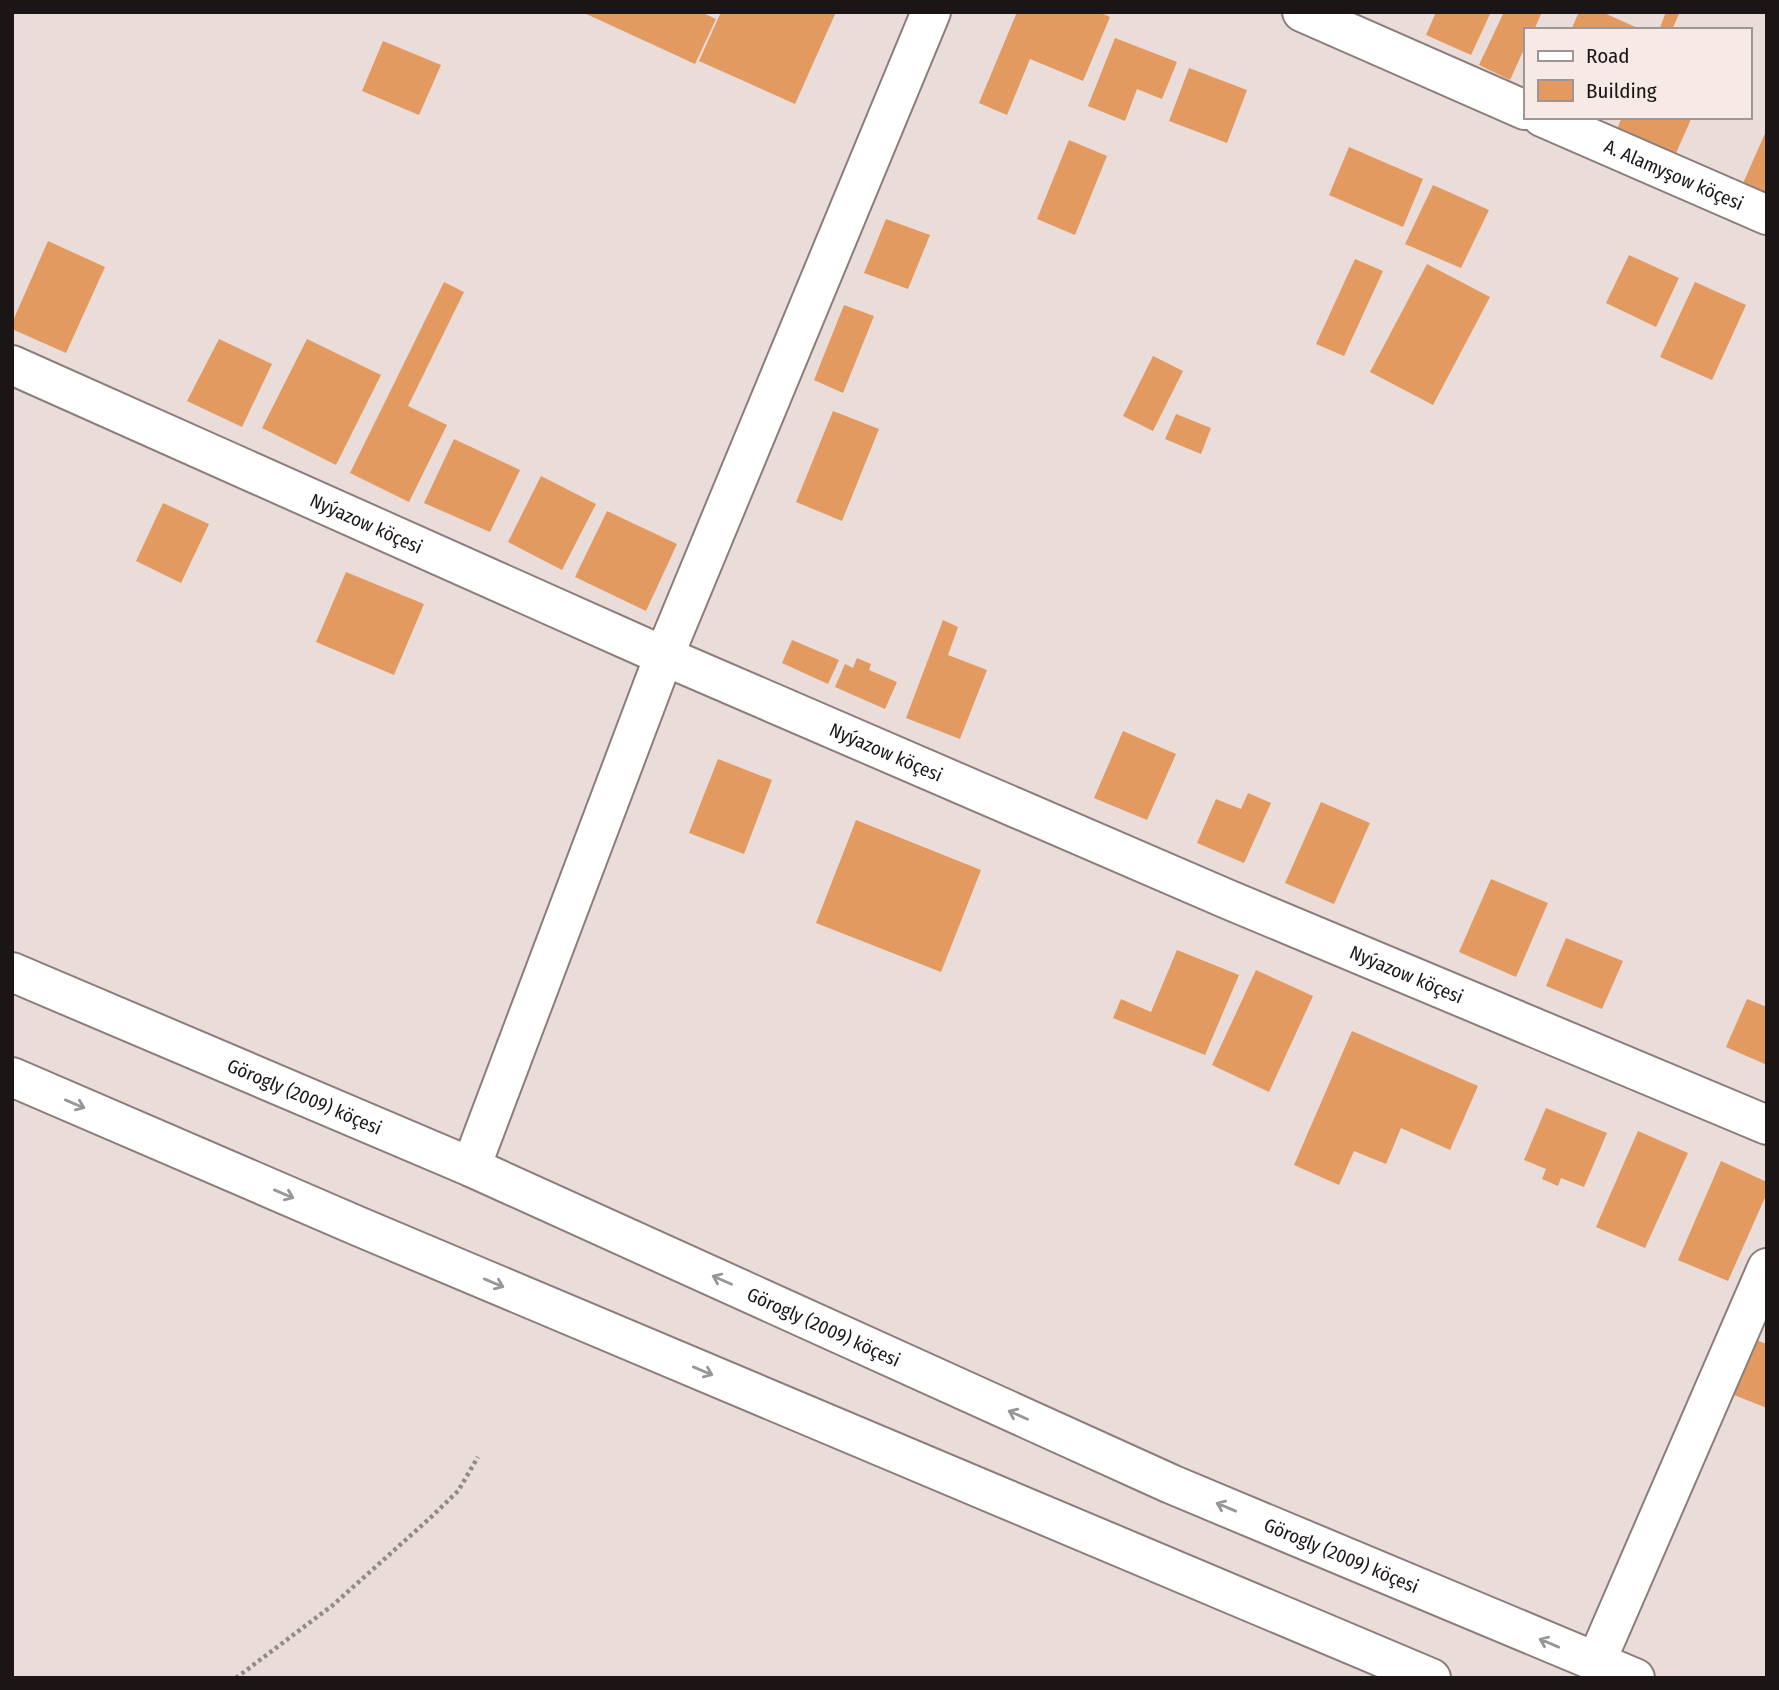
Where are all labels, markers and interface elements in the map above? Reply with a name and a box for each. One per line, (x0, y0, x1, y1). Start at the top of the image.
legend (1524, 28, 1751, 119)
text: Road (1586, 43, 1630, 69)
text: Building (1586, 78, 1657, 104)
street label: A. Alamyşow köçesi (1601, 135, 1747, 215)
street label: Nyýazow köçesi (306, 489, 426, 559)
street label: Nyýazow köçesi (826, 718, 946, 787)
street label: Nyýazow köçesi (1346, 941, 1467, 1009)
street label: Görogly (2009) köçesi (224, 1054, 385, 1140)
one-way arrow (64, 1099, 85, 1112)
one-way arrow (273, 1188, 294, 1201)
one-way arrow (712, 1273, 733, 1287)
one-way arrow (482, 1277, 504, 1290)
street label: Görogly (2009) köçesi (743, 1283, 904, 1372)
one-way arrow (692, 1365, 713, 1378)
one-way arrow (1008, 1408, 1029, 1421)
one-way arrow (1216, 1500, 1237, 1513)
street label: Görogly (2009) köçesi (1261, 1513, 1422, 1598)
one-way arrow (1539, 1635, 1560, 1648)

